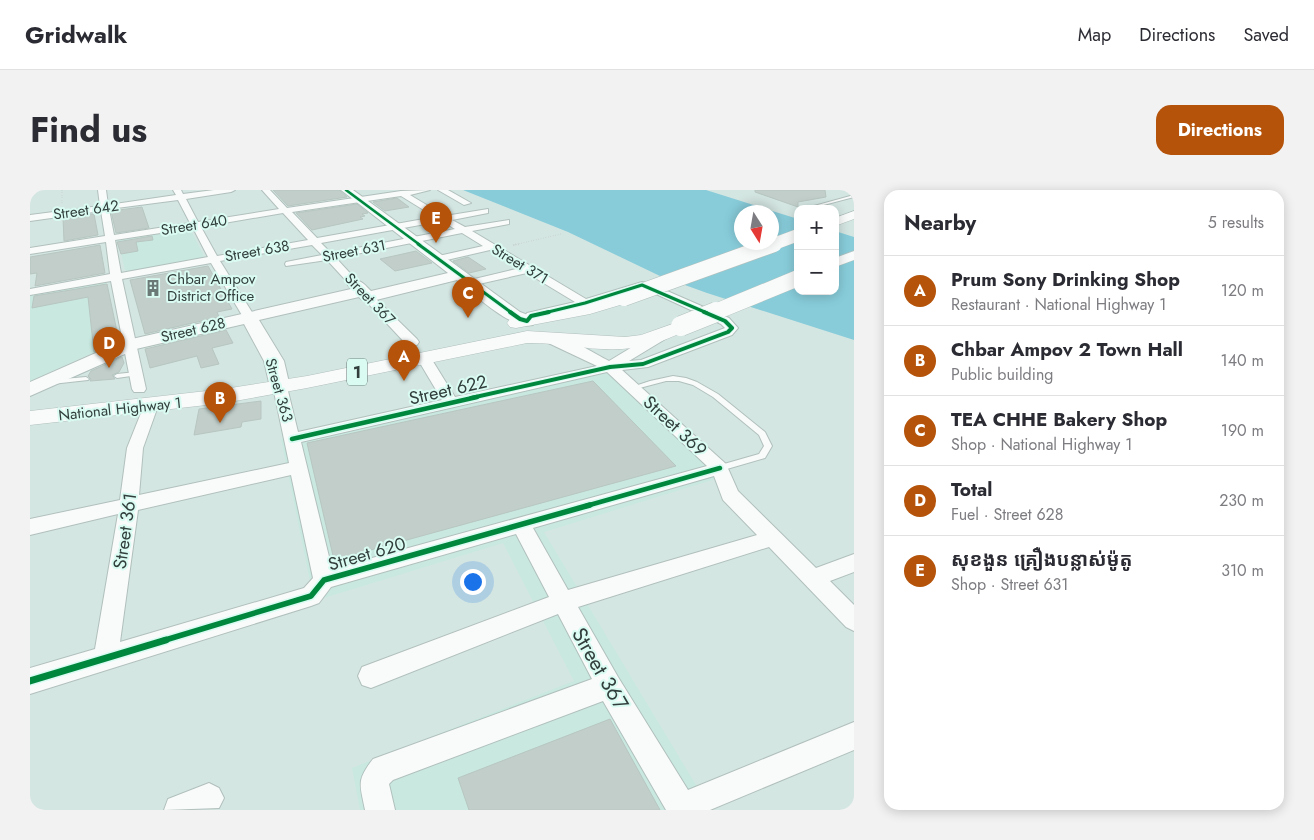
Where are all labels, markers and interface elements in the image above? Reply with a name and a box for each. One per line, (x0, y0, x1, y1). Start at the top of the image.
text: Gridwalk (25, 17, 127, 52)
text: Map (1078, 22, 1111, 48)
text: Directions (1139, 22, 1215, 48)
text: Saved (1243, 22, 1289, 48)
text: Find us (30, 105, 147, 155)
button: Directions (1156, 105, 1284, 155)
street label: Street 642 (52, 194, 120, 226)
pin: E (420, 202, 452, 243)
north arrow (734, 205, 779, 250)
map controls (794, 205, 839, 295)
button: + (794, 205, 839, 250)
text: Nearby (904, 208, 976, 238)
street label: Street 640 (159, 209, 229, 241)
text: 5 results (1208, 211, 1264, 234)
street label: Street 638 (223, 234, 291, 268)
street label: Street 631 (321, 234, 387, 268)
street label: Street 371 (487, 238, 553, 290)
button: − (794, 250, 839, 295)
text: Prum Sony Drinking Shop (951, 266, 1180, 293)
place label: Chbar Ampov District Office (167, 268, 256, 307)
street label: Street 367 (340, 268, 401, 330)
pin: C (452, 277, 484, 318)
building icon: Chbar Ampov District Office (143, 278, 163, 298)
text: A (914, 279, 926, 302)
text: 120 m (1221, 279, 1264, 302)
text: Restaurant · National Highway 1 (951, 293, 1166, 316)
street label: Street 628 (159, 312, 227, 348)
pin: D (93, 327, 125, 368)
text: Chbar Ampov 2 Town Hall (951, 336, 1183, 363)
pin: A (388, 340, 420, 381)
text: B (915, 349, 925, 372)
text: 140 m (1221, 349, 1264, 372)
street label: Street 363 (259, 356, 299, 424)
road number: 1 (347, 358, 367, 386)
text: Public building (951, 363, 1053, 386)
street label: Street 622 (406, 368, 490, 412)
pin: B (204, 382, 236, 423)
street label: Street 369 (637, 390, 713, 462)
street label: National Highway 1 (57, 392, 183, 426)
text: TEA CHHE Bakery Shop (951, 406, 1167, 433)
text: C (914, 419, 926, 442)
text: 190 m (1221, 419, 1264, 442)
text: Shop · National Highway 1 (951, 433, 1132, 456)
text: Total (951, 476, 992, 503)
text: D (914, 489, 926, 512)
text: 230 m (1219, 489, 1264, 512)
street label: Street 361 (107, 491, 143, 571)
text: Fuel · Street 628 (951, 503, 1063, 526)
street label: Street 620 (325, 530, 409, 577)
text: សុខងួន គ្រឿងបន្លាស់ម៉ូតូ (951, 546, 1133, 573)
text: E (915, 559, 925, 582)
text: 310 m (1221, 559, 1264, 582)
your location (460, 569, 486, 595)
text: Shop · Street 631 (951, 573, 1069, 596)
street label: Street 367 (564, 622, 636, 716)

